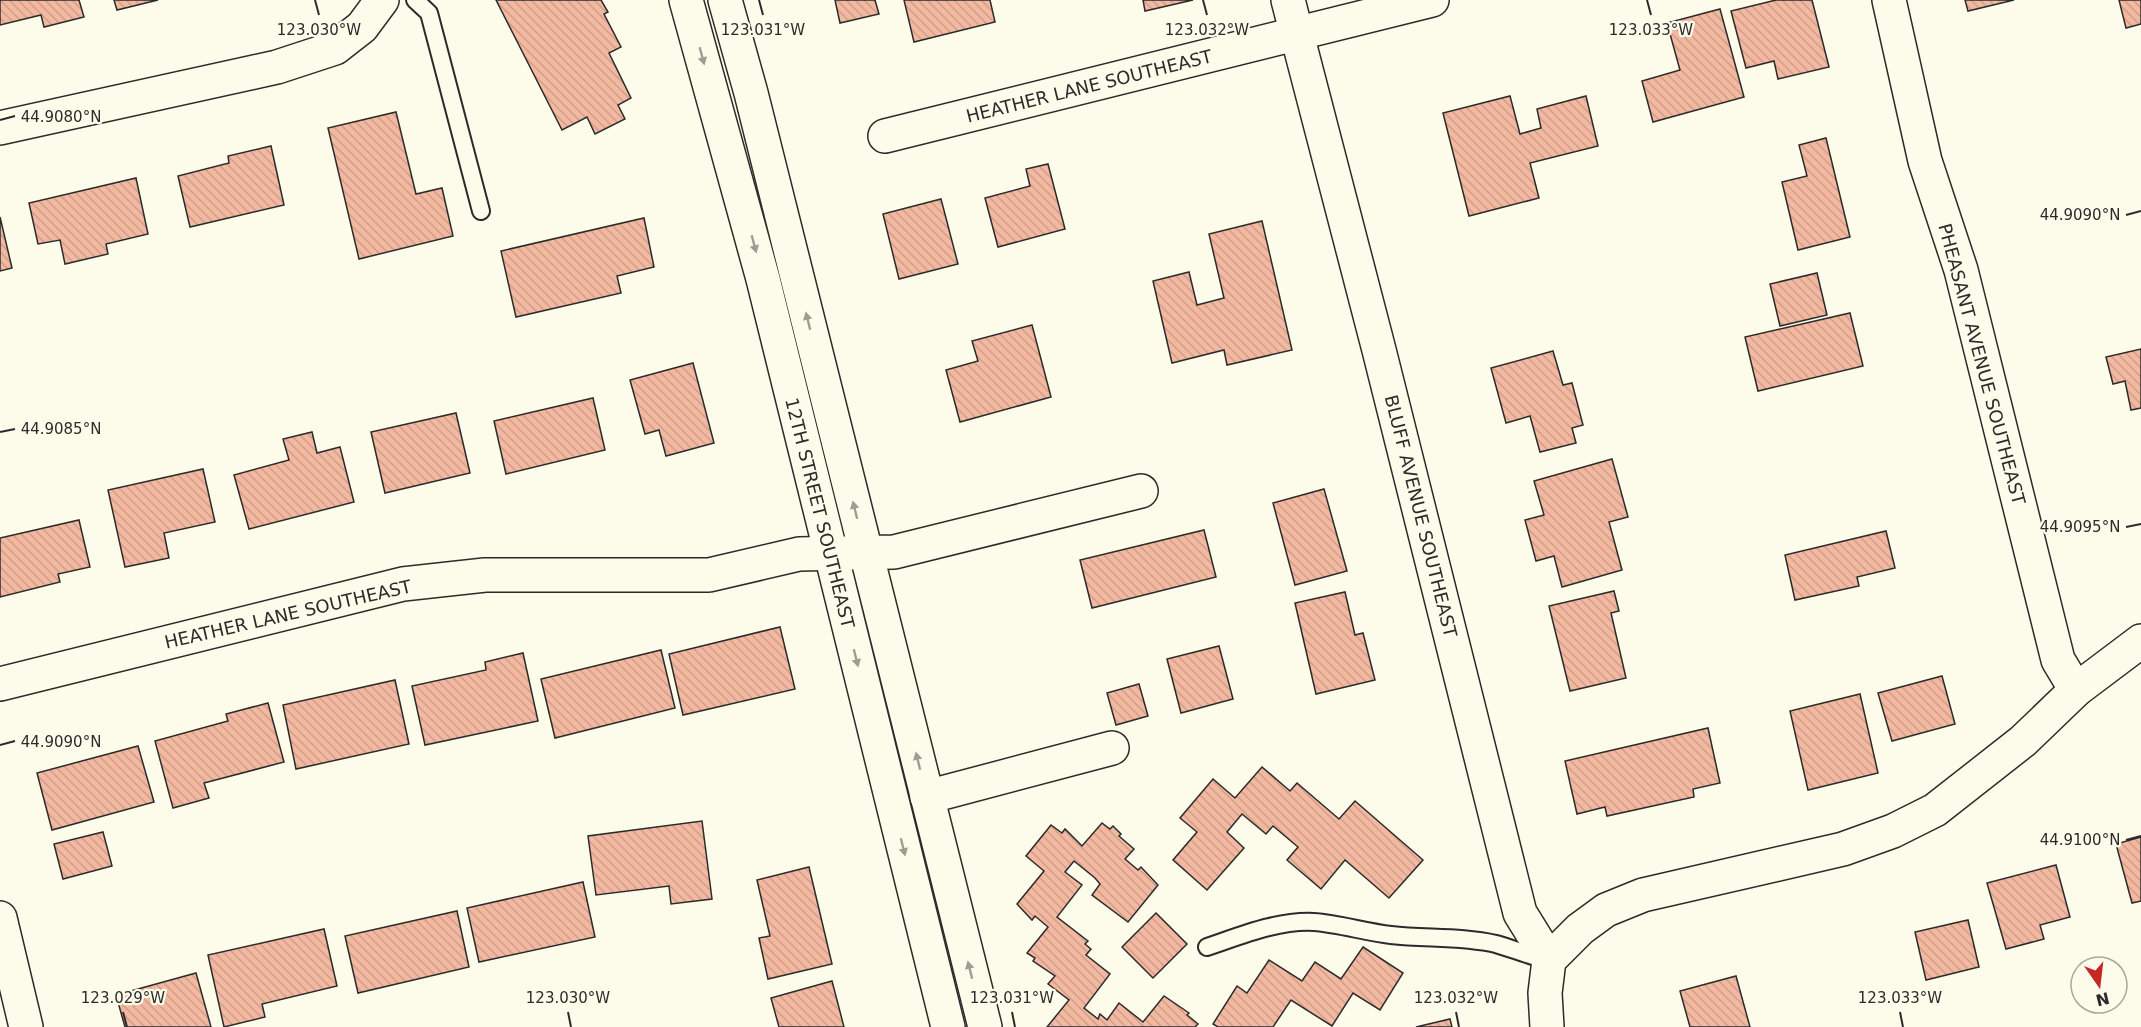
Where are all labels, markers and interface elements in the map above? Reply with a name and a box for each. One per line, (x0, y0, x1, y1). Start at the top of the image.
text: 123.030°W (277, 21, 361, 39)
text: 123.031°W (721, 21, 805, 39)
text: 123.032°W (1165, 21, 1249, 39)
text: 123.033°W (1609, 21, 1693, 39)
street label: HEATHER LANE SOUTHEAST (964, 45, 1215, 127)
one-way arrow (698, 48, 707, 66)
text: 44.9080°N (21, 108, 101, 126)
text: 44.9090°N (2040, 206, 2120, 224)
street label: PHEASANT AVENUE SOUTHEAST (1934, 221, 2030, 508)
one-way arrow (749, 235, 759, 254)
one-way arrow (803, 312, 813, 330)
street label: BLUFF AVENUE SOUTHEAST (1381, 393, 1462, 640)
street label: 12TH STREET SOUTHEAST (781, 396, 859, 631)
text: 44.9085°N (21, 420, 101, 438)
one-way arrow (850, 501, 860, 520)
text: 44.9095°N (2040, 518, 2120, 536)
street label: HEATHER LANE SOUTHEAST (163, 575, 414, 653)
one-way arrow (852, 649, 862, 667)
text: 44.9090°N (21, 733, 101, 751)
one-way arrow (913, 751, 923, 770)
text: 44.9100°N (2040, 831, 2120, 849)
one-way arrow (898, 838, 908, 856)
north arrow (2069, 955, 2129, 1015)
one-way arrow (965, 961, 975, 979)
text: N (2094, 988, 2111, 1010)
text: 123.029°W (81, 989, 165, 1007)
text: 123.030°W (526, 989, 610, 1007)
text: 123.031°W (970, 989, 1054, 1007)
text: 123.032°W (1414, 989, 1498, 1007)
text: 123.033°W (1858, 989, 1942, 1007)

